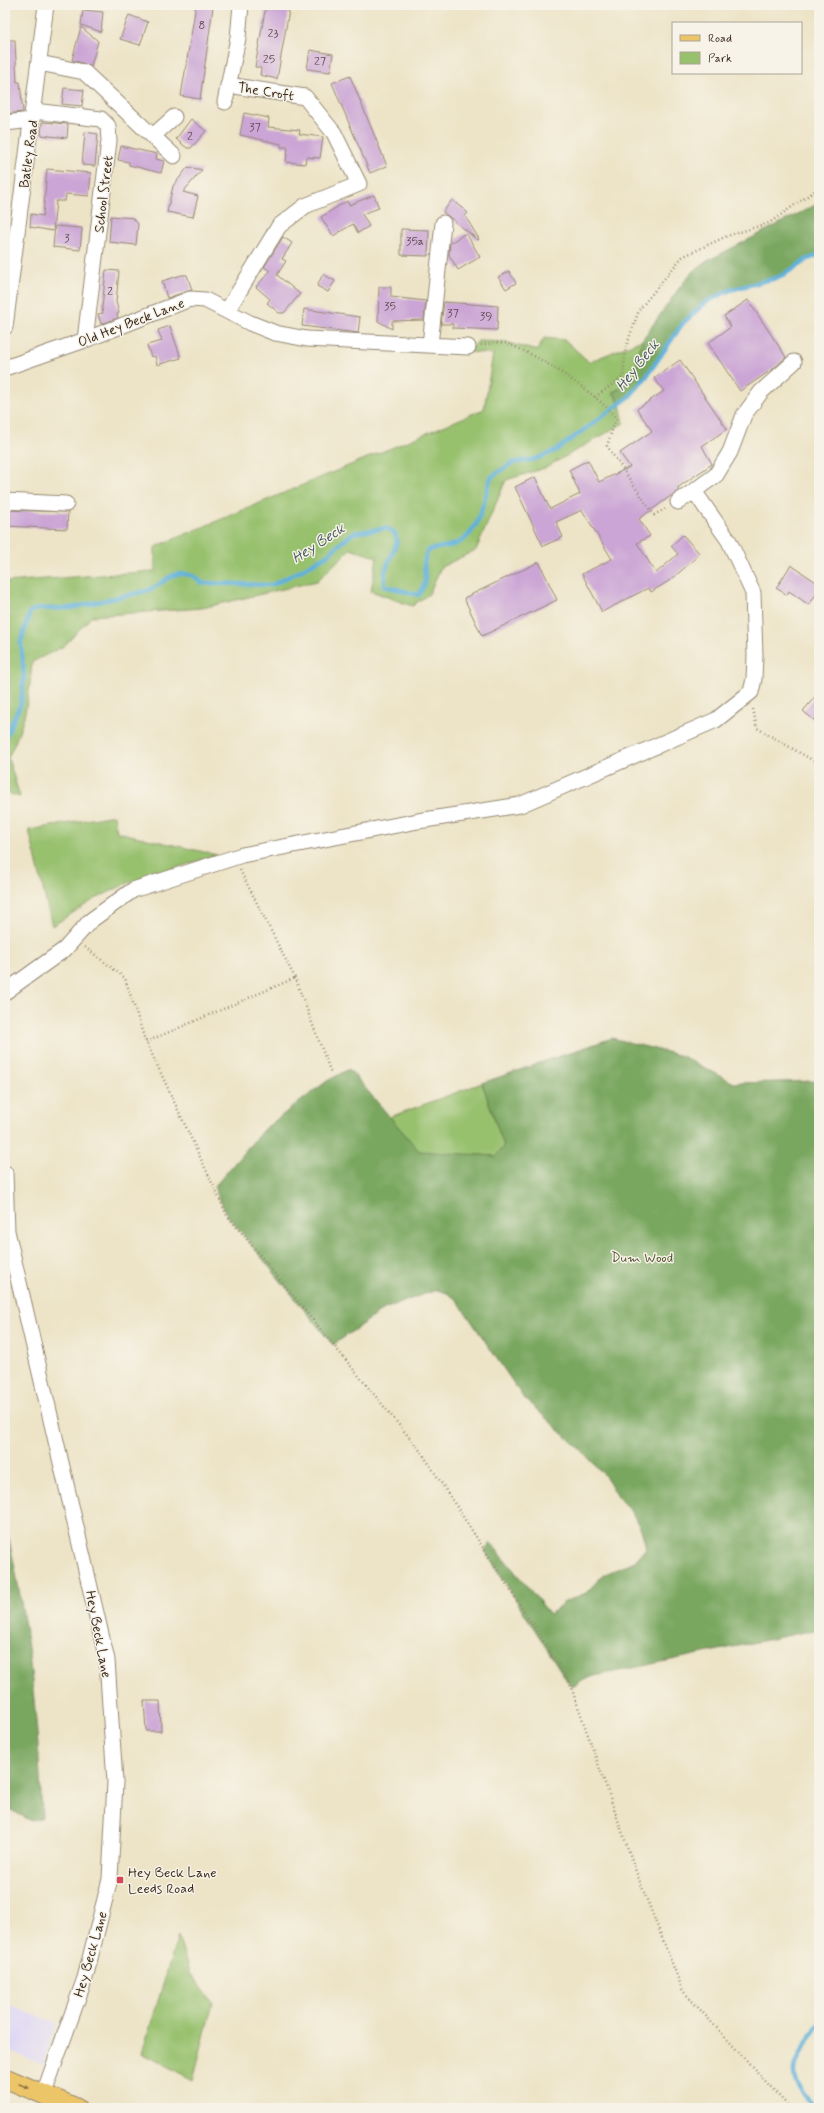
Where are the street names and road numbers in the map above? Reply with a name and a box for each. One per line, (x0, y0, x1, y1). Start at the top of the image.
street label: The Croft (237, 79, 295, 105)
street label: Batley Road (15, 119, 43, 189)
street label: School Street (90, 154, 118, 234)
street label: Old Hey Beck Lane (75, 294, 187, 352)
street label: Hey Beck Lane (81, 1589, 115, 1679)
street label: Hey Beck Lane (70, 1909, 112, 1999)

